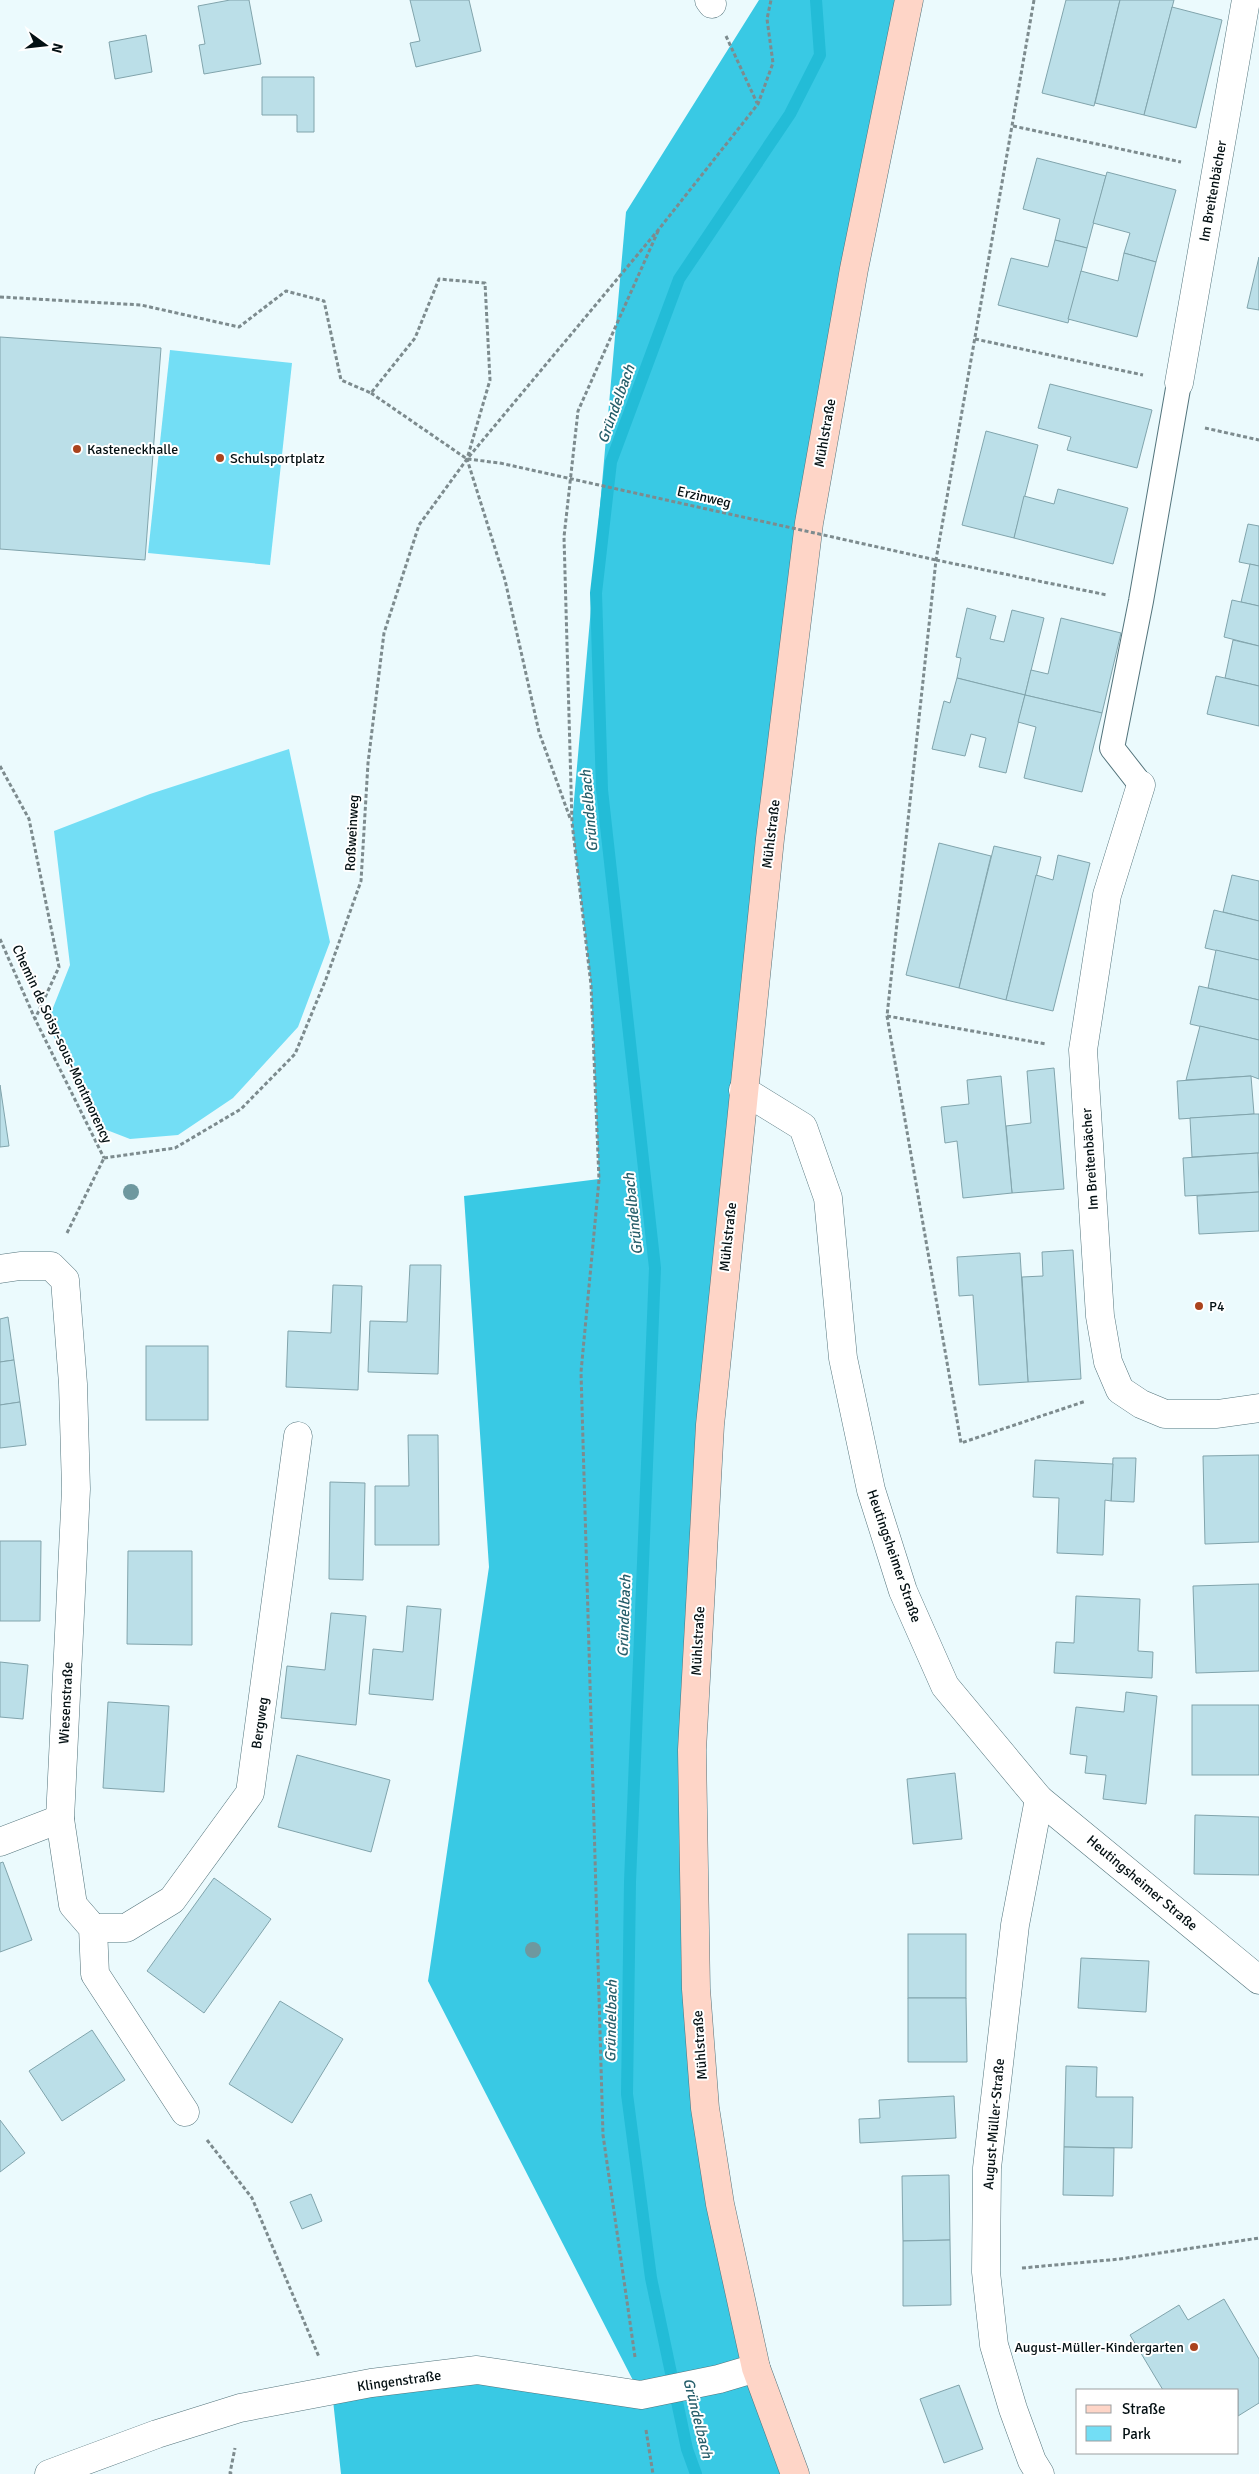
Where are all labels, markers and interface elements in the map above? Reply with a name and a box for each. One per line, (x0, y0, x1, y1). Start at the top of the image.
north arrow (20, 20, 70, 70)
text: N (48, 41, 67, 55)
street label: Im Breitenbächer (1196, 138, 1230, 243)
water label: Gründelbach (594, 362, 639, 446)
street label: Mühlstraße (811, 397, 839, 469)
place label: Kasteneckhalle (87, 441, 178, 458)
marker: Kasteneckhalle (71, 443, 83, 455)
place label: Schulsportplatz (230, 450, 325, 467)
marker: Schulsportplatz (214, 452, 226, 464)
street label: Erzinweg (675, 483, 733, 511)
water label: Gründelbach (576, 768, 602, 853)
street label: Roßweinweg (342, 794, 362, 872)
street label: Mühlstraße (758, 798, 784, 870)
street label: Chemin de Soisy-sous-Montmorency (8, 942, 116, 1146)
street label: Im Breitenbächer (1078, 1106, 1102, 1211)
water label: Gründelbach (620, 1171, 646, 1256)
street label: Mühlstraße (716, 1201, 740, 1273)
place label: P4 (1209, 1298, 1225, 1315)
marker: P4 (1193, 1300, 1205, 1312)
street label: Heutingsheimer Straße (863, 1487, 925, 1625)
water label: Gründelbach (614, 1574, 634, 1657)
street label: Mühlstraße (688, 1606, 708, 1676)
street label: Wiesenstraße (55, 1661, 77, 1745)
street label: Bergweg (248, 1696, 272, 1750)
street label: Heutingsheimer Straße (1083, 1832, 1201, 1934)
water label: Gründelbach (601, 1979, 621, 2062)
street label: Mühlstraße (689, 2010, 711, 2080)
street label: August-Müller-Straße (980, 2058, 1008, 2190)
place label: August-Müller-Kindergarten (1014, 2339, 1184, 2356)
marker: August-Müller-Kindergarten (1188, 2341, 1200, 2353)
street label: Klingenstraße (356, 2367, 442, 2395)
water label: Gründelbach (679, 2376, 717, 2461)
legend (1076, 2389, 1239, 2454)
text: Straße (1122, 2400, 1166, 2418)
text: Park (1122, 2425, 1151, 2443)

